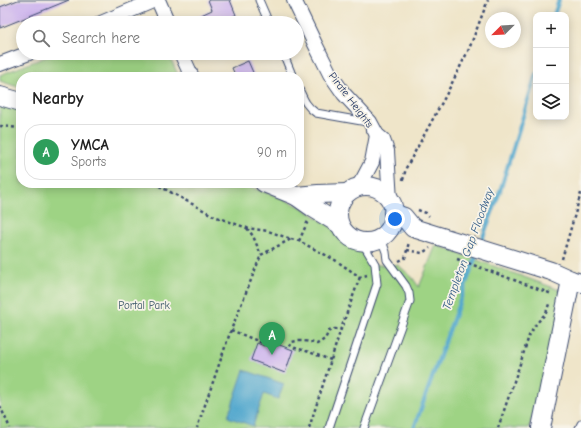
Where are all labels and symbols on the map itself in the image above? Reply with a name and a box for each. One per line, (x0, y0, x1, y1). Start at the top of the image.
north arrow (485, 12, 521, 48)
street label: Pirate Heights (326, 70, 376, 131)
water label: Templeton Gap Floodway (439, 185, 497, 312)
your location (385, 209, 405, 229)
park label: Portal Park (118, 299, 170, 312)
pin: A (259, 322, 285, 355)

